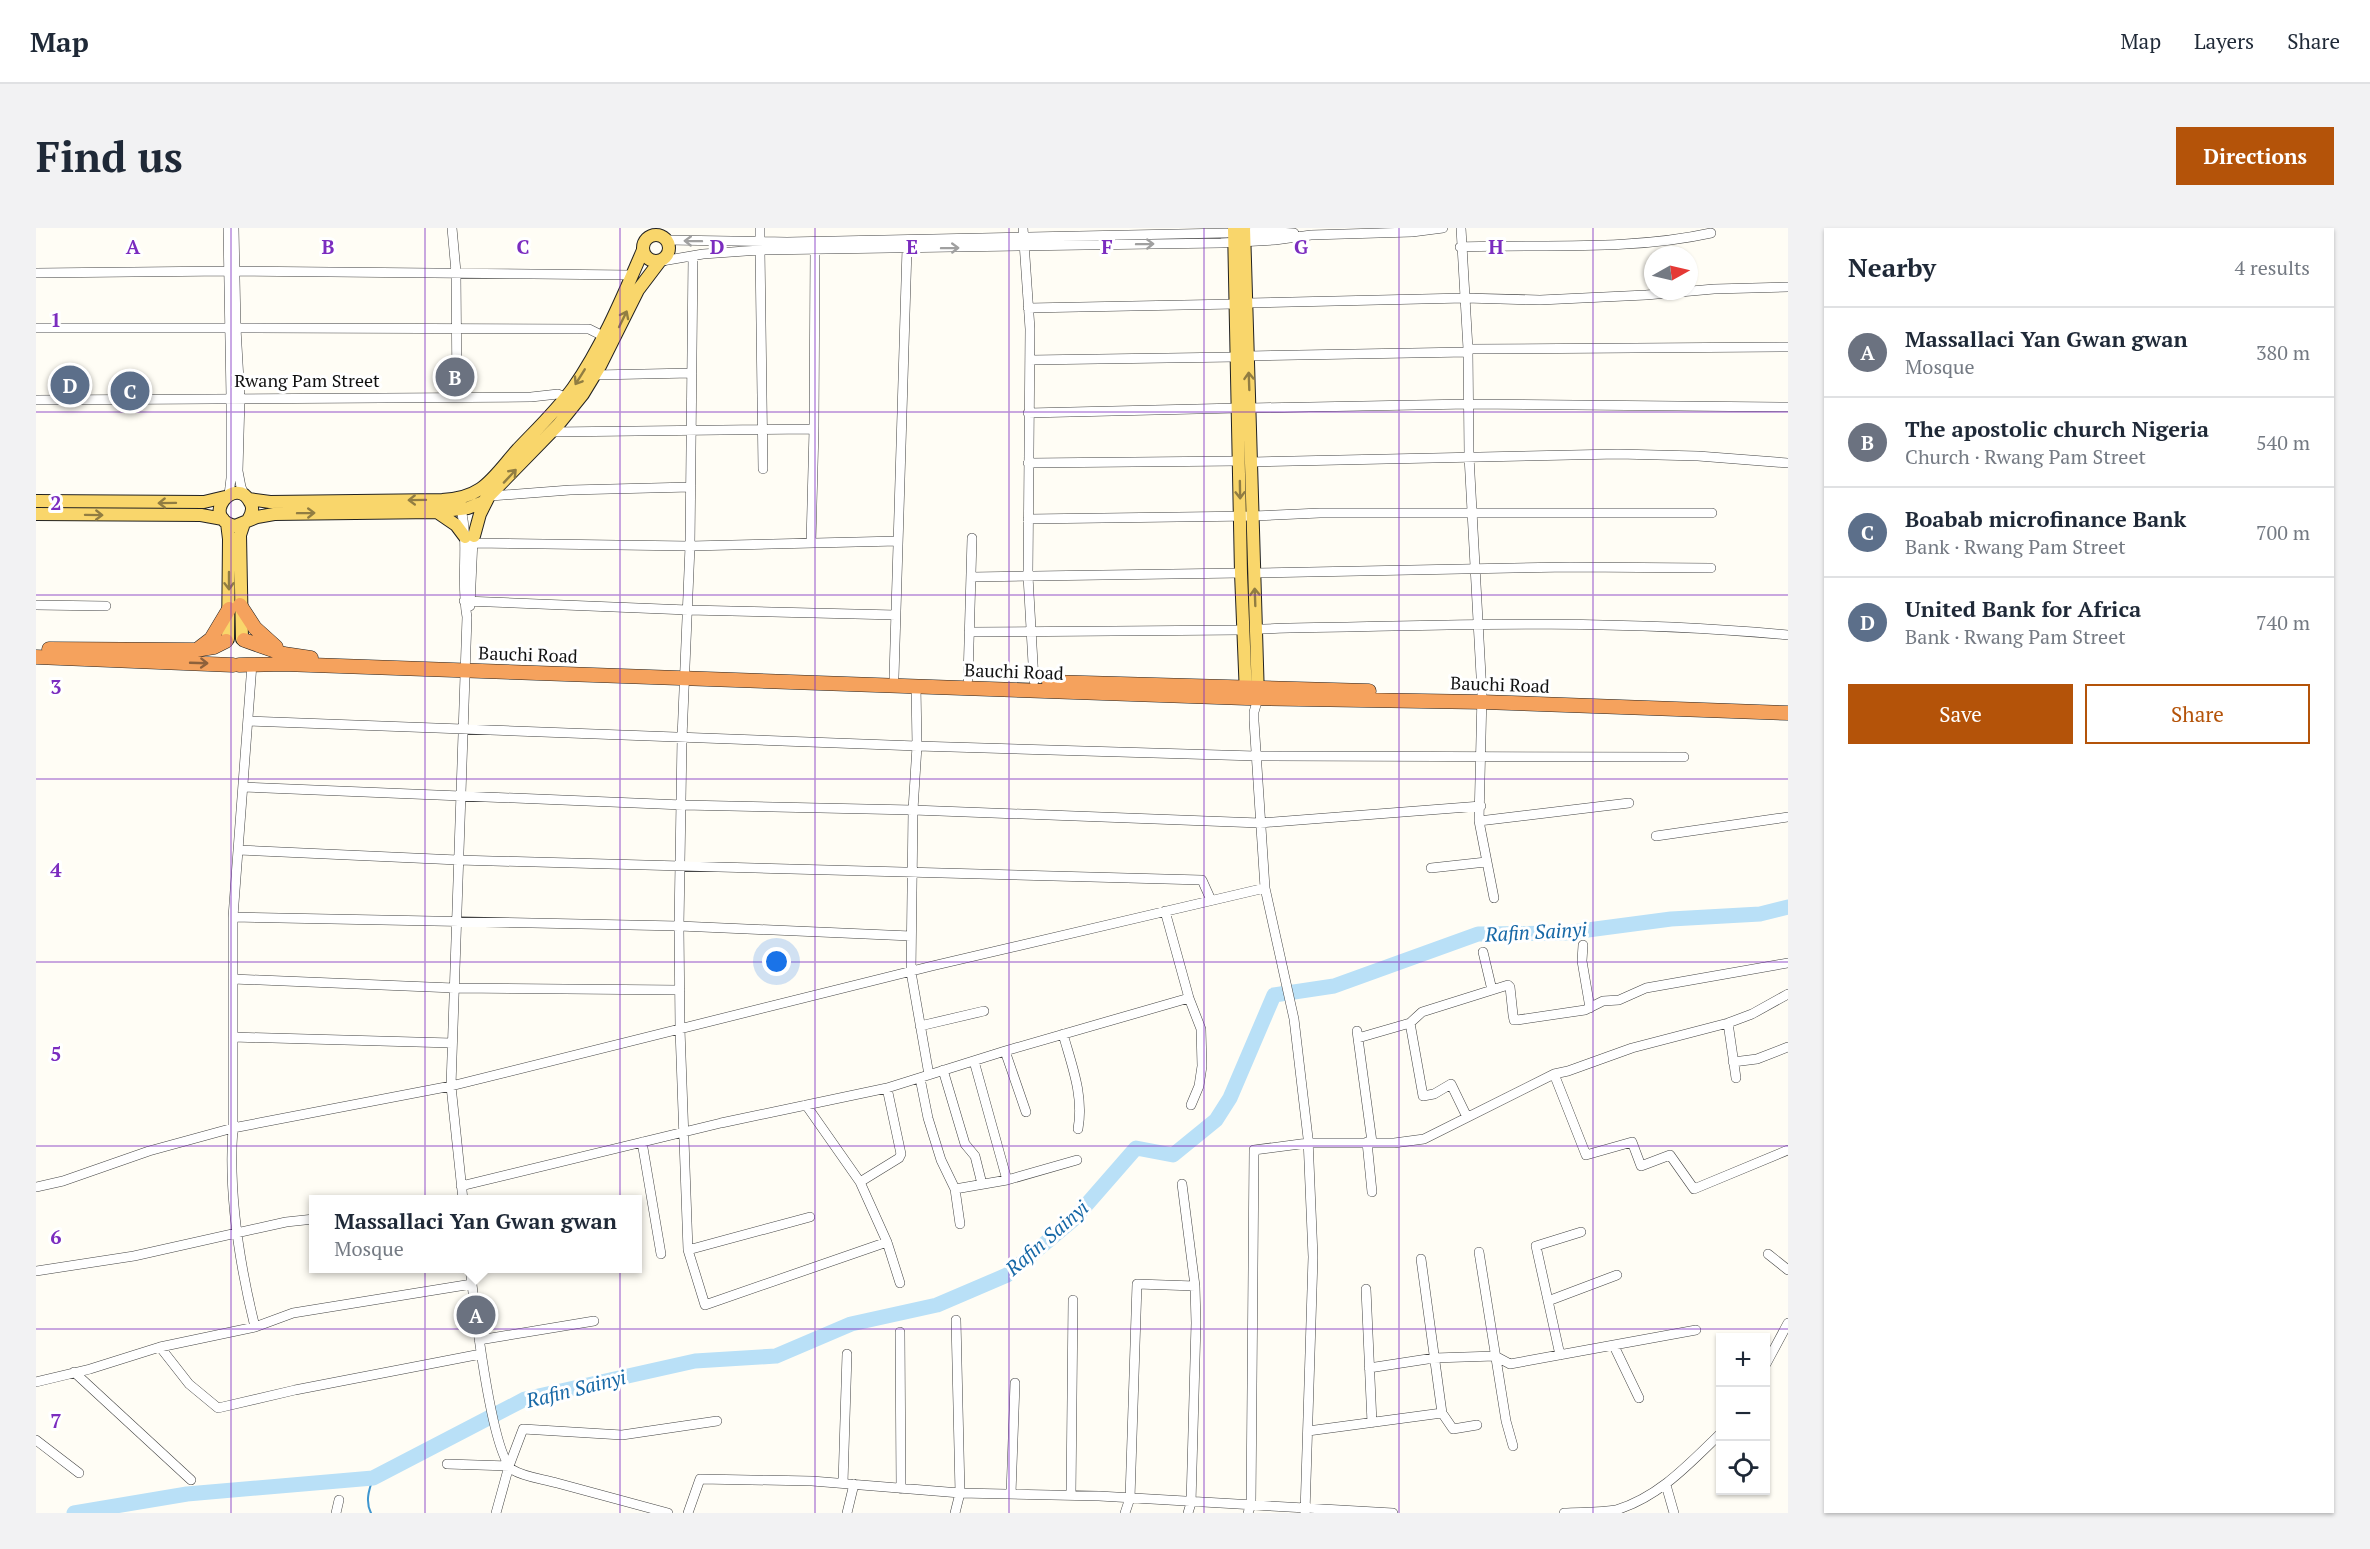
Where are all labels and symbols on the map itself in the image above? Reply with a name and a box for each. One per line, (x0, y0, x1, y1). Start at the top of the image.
text: A (126, 233, 141, 260)
text: B (322, 233, 335, 260)
text: C (516, 233, 530, 260)
text: D (710, 233, 724, 260)
text: E (906, 233, 918, 260)
text: F (1101, 233, 1113, 260)
text: G (1294, 233, 1308, 260)
text: H (1488, 233, 1504, 260)
one-way arrow (683, 235, 703, 247)
one-way arrow (1135, 239, 1155, 250)
one-way arrow (940, 242, 960, 253)
north arrow (1644, 246, 1698, 300)
text: 1 (50, 306, 62, 333)
one-way arrow (618, 310, 630, 328)
pin: B (436, 354, 474, 400)
pin: D (51, 362, 90, 408)
pin: C (110, 368, 149, 414)
street label: Rwang Pam Street (234, 368, 380, 392)
one-way arrow (573, 368, 585, 385)
one-way arrow (1243, 372, 1255, 392)
one-way arrow (502, 468, 517, 483)
one-way arrow (1234, 479, 1246, 499)
text: 2 (50, 489, 62, 516)
one-way arrow (407, 494, 427, 506)
one-way arrow (158, 497, 178, 509)
one-way arrow (296, 508, 316, 519)
one-way arrow (84, 509, 104, 521)
one-way arrow (223, 570, 235, 590)
one-way arrow (1249, 588, 1260, 608)
street label: Bauchi Road (478, 640, 578, 668)
one-way arrow (189, 657, 209, 669)
street label: Bauchi Road (964, 657, 1064, 685)
street label: Bauchi Road (1450, 670, 1550, 698)
text: 3 (50, 673, 62, 700)
text: 4 (50, 856, 62, 883)
water label: Rafin Sainyi (1483, 915, 1588, 948)
your location (762, 947, 791, 976)
text: 5 (50, 1040, 62, 1067)
water label: Rafin Sainyi (999, 1194, 1094, 1282)
text: 6 (50, 1223, 62, 1250)
pin: A (456, 1292, 496, 1338)
water label: Rafin Sainyi (522, 1363, 629, 1414)
text: 7 (50, 1407, 62, 1434)

